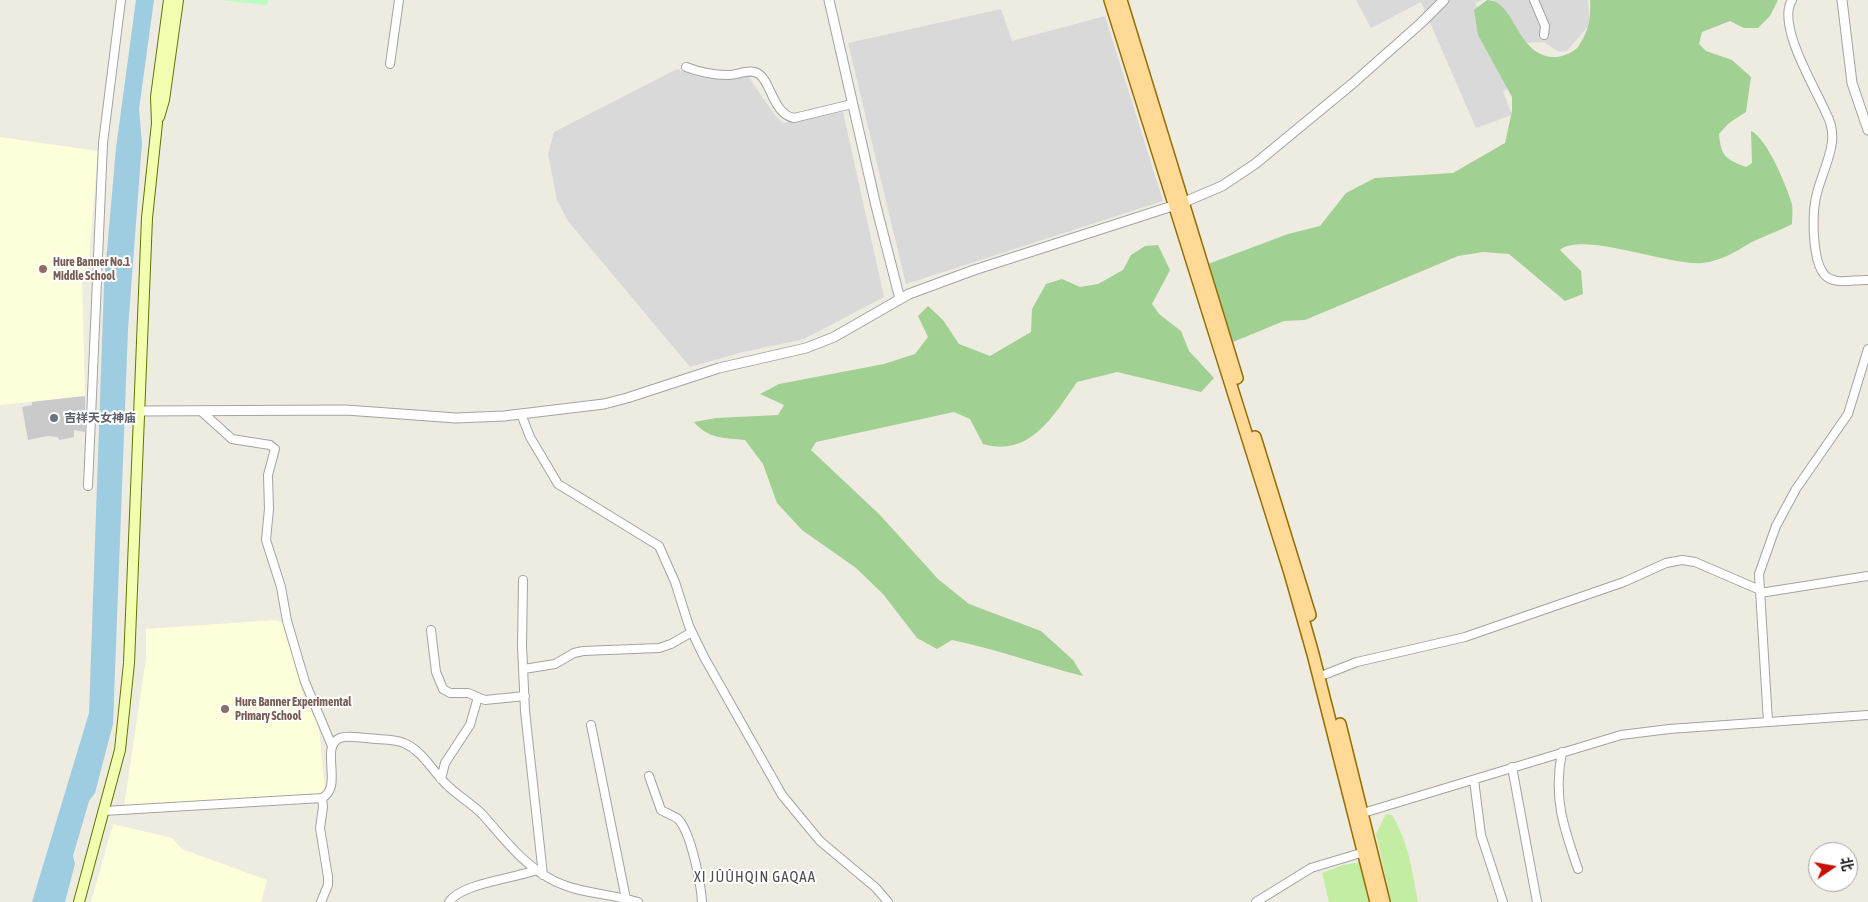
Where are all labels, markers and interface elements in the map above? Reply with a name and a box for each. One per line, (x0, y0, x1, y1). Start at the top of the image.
place label: Hure Banner No.1 Middle School (53, 255, 130, 283)
marker: Hure Banner No.1 Middle School (37, 263, 49, 275)
place label: 吉祥天女神庙 (64, 411, 136, 425)
marker: 吉祥天女神庙 (48, 412, 60, 424)
place label: Hure Banner Experimental Primary School (235, 695, 351, 723)
marker: Hure Banner Experimental Primary School (219, 703, 231, 715)
north arrow (1808, 842, 1858, 892)
text: 北 (1837, 856, 1856, 873)
district label: XI JÛÛHQIN GAQAA (692, 868, 818, 886)

